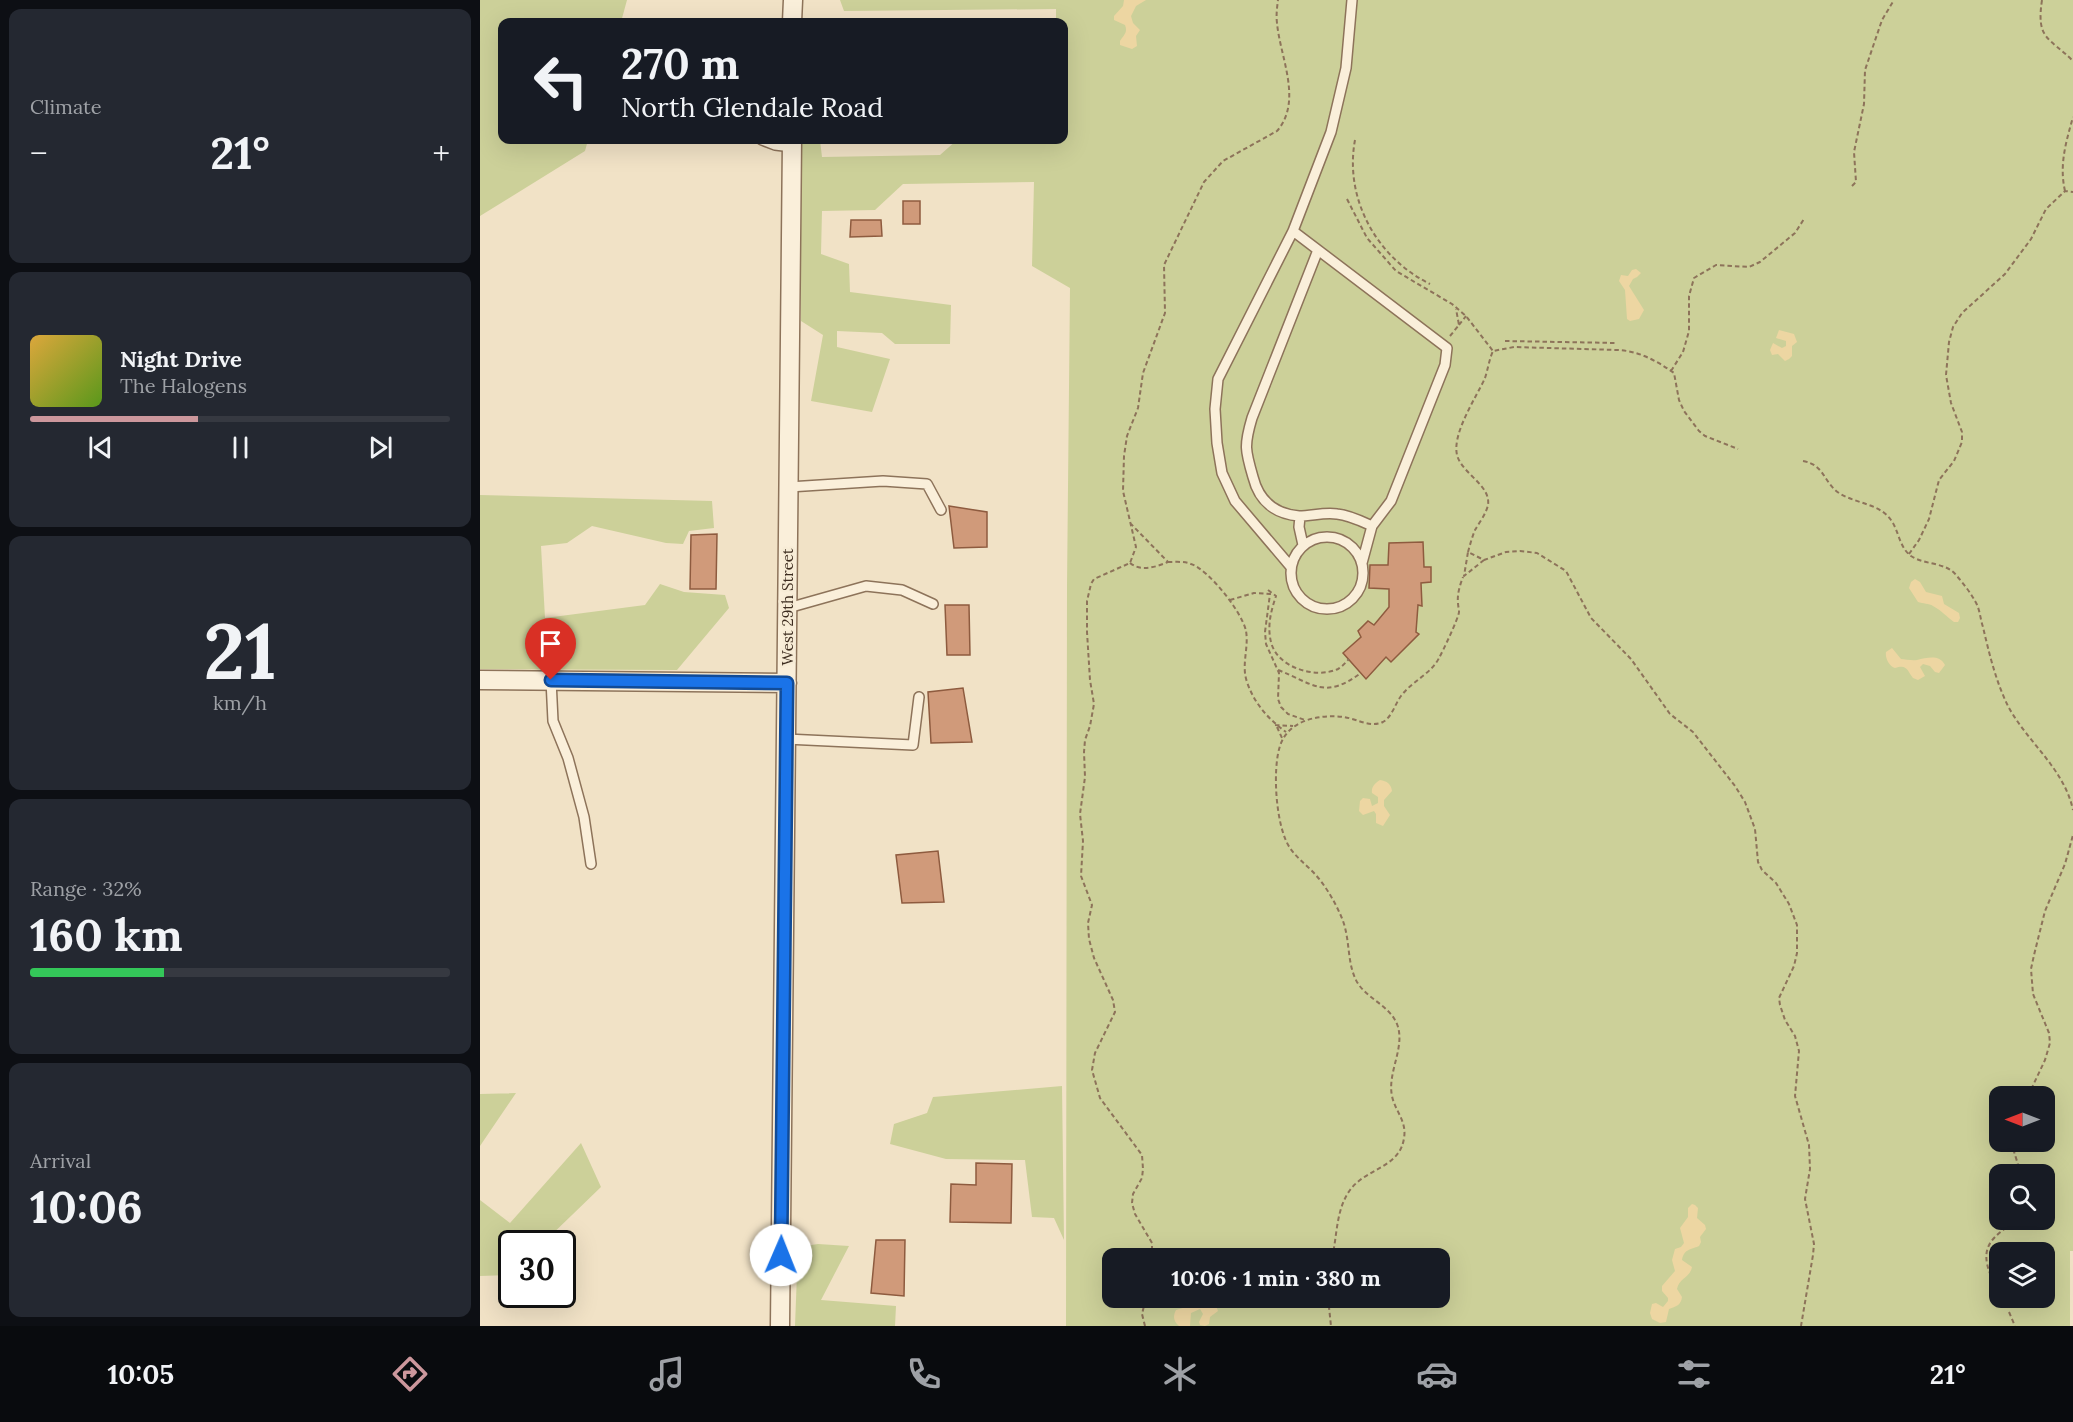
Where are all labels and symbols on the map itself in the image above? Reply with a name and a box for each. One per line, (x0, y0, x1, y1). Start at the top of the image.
street label: West 29th Street (778, 548, 797, 666)
pin (525, 618, 576, 680)
north arrow (1989, 1086, 2055, 1152)
position arrow (749, 1223, 813, 1287)
speed limit sign: 30 (498, 1230, 576, 1308)

